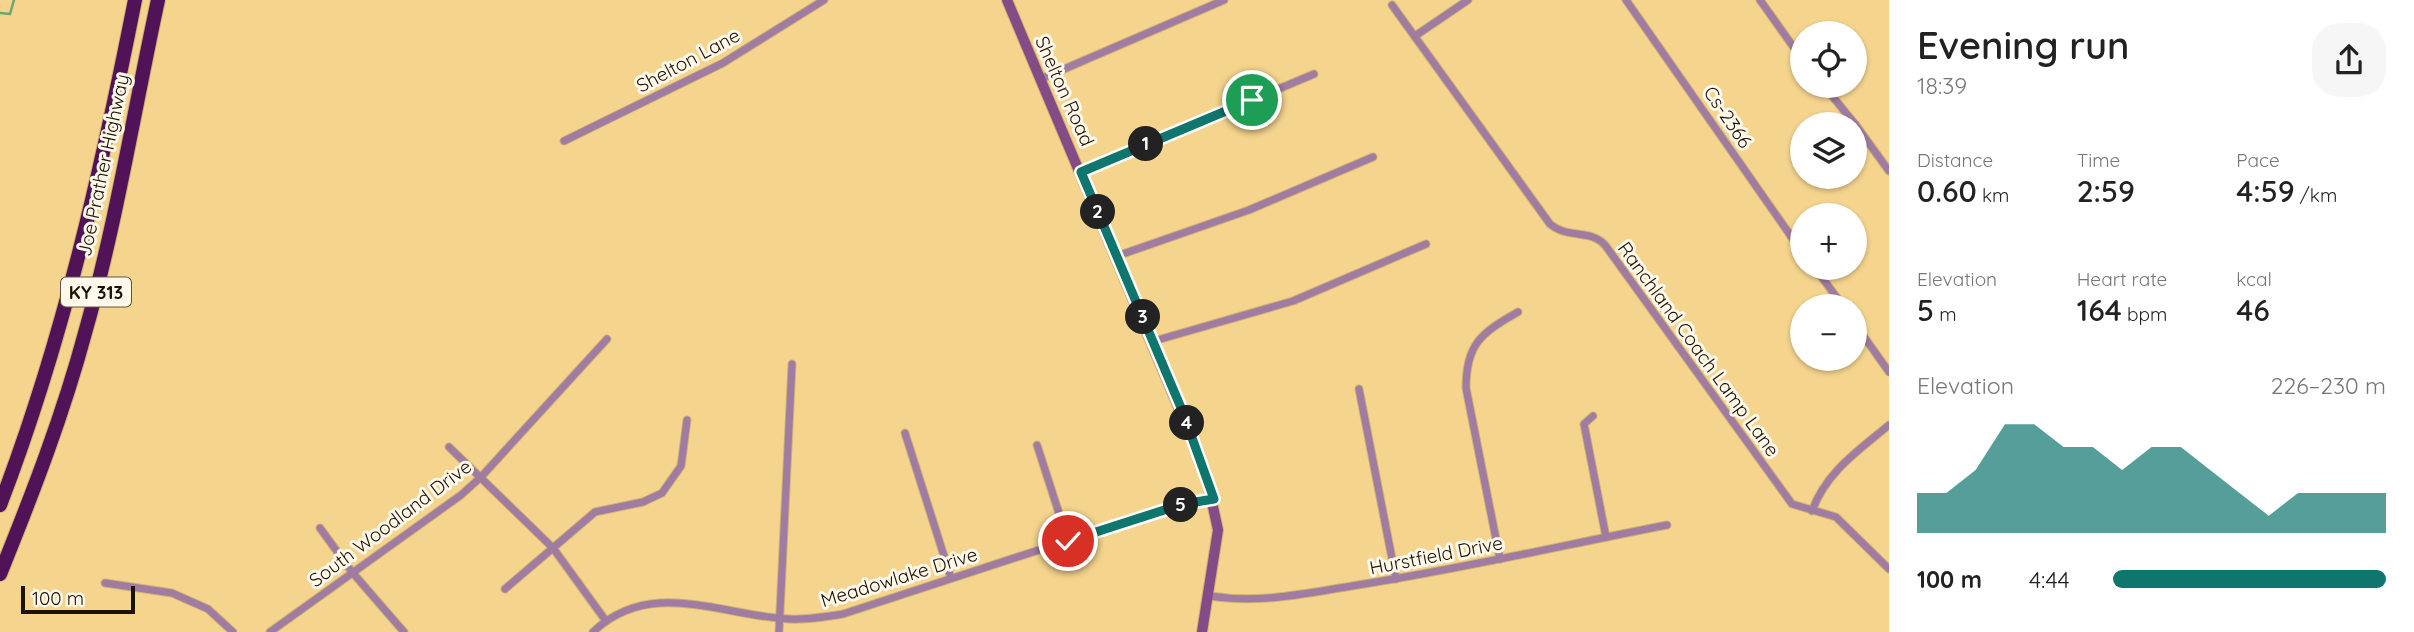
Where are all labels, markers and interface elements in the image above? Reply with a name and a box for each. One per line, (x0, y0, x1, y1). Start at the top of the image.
map controls (1790, 21, 1867, 371)
button: locate (1790, 21, 1867, 98)
text: Evening run (1917, 21, 2130, 69)
street label: Shelton Lane (632, 23, 744, 97)
button: share (2312, 23, 2386, 97)
street label: Shelton Road (1030, 32, 1100, 150)
pin (1222, 70, 1282, 130)
text: 18:39 (1917, 71, 1967, 100)
street label: Joe Prather Highway (72, 72, 134, 258)
icon: arrive (1233, 81, 1271, 119)
street label: Cs-2366 (1699, 81, 1757, 153)
button: layers (1790, 112, 1867, 189)
pin: 1 (1128, 127, 1164, 162)
text: 1 (1142, 131, 1149, 155)
text: Distance (1917, 148, 1993, 172)
text: Time (2077, 148, 2120, 172)
text: Pace (2236, 148, 2280, 172)
text: 0.60 (1917, 172, 1977, 210)
text: 2:59 (2077, 172, 2135, 210)
text: 4:59 (2236, 172, 2295, 210)
text: km (1977, 183, 2009, 207)
text: /km (2295, 183, 2337, 207)
pin: 2 (1080, 194, 1116, 230)
text: 2 (1092, 199, 1103, 223)
button: + (1790, 203, 1867, 280)
street label: Ranchland Coach Lamp Lane (1613, 237, 1785, 461)
text: Elevation (1917, 267, 1997, 291)
text: Heart rate (2077, 267, 2167, 291)
text: kcal (2236, 267, 2272, 291)
road number: KY 313 (61, 278, 131, 306)
text: 5 (1917, 291, 1934, 329)
text: 164 (2077, 291, 2122, 329)
text: 46 (2236, 291, 2270, 329)
button: − (1790, 294, 1867, 371)
pin: 3 (1126, 300, 1160, 334)
text: m (1934, 302, 1957, 326)
text: bpm (2122, 302, 2167, 326)
text: 3 (1137, 304, 1148, 328)
text: Elevation (1917, 371, 2014, 400)
text: 226–230 m (2271, 371, 2386, 400)
pin: 4 (1170, 406, 1204, 440)
text: 4 (1181, 410, 1192, 434)
street label: South Woodland Drive (304, 454, 476, 592)
pin: 5 (1164, 488, 1198, 522)
text: 5 (1175, 492, 1186, 516)
pin (1038, 511, 1098, 571)
icon: check (1049, 522, 1087, 560)
street label: Hurstfield Drive (1367, 530, 1505, 580)
street label: Meadowlake Drive (818, 542, 980, 612)
text: 100 m (1917, 565, 1982, 594)
text: 4:44 (2029, 565, 2070, 594)
scale bar (21, 583, 135, 615)
text: 100 m (32, 586, 84, 610)

